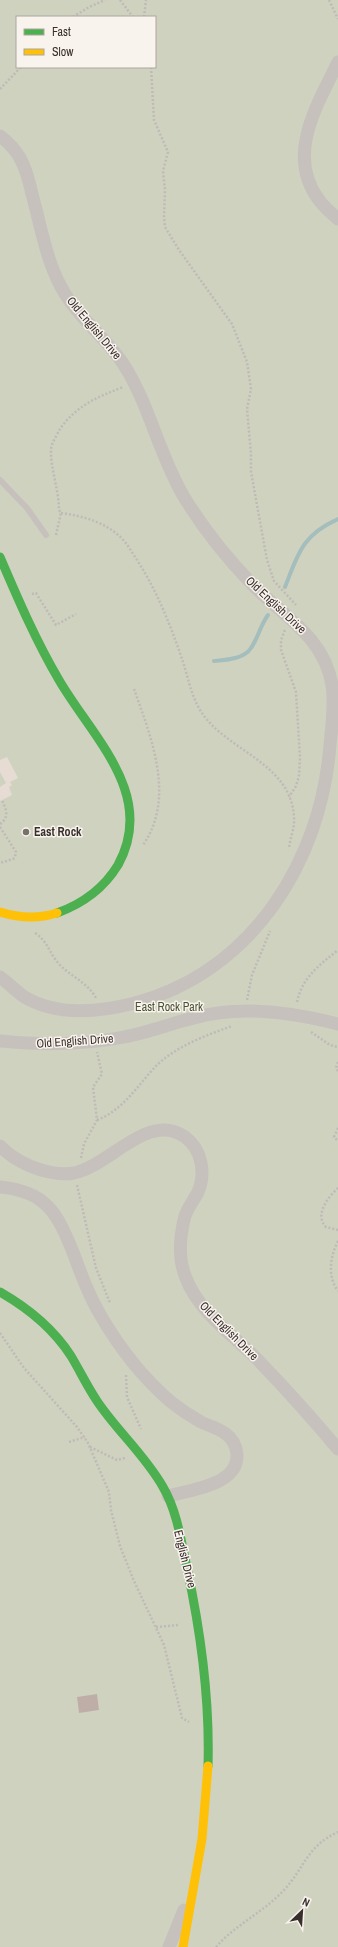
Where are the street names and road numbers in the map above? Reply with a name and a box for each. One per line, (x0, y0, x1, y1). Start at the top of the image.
street label: Old English Drive (63, 293, 125, 363)
street label: Old English Drive (242, 573, 310, 637)
street label: Old English Drive (36, 1030, 114, 1052)
street label: Old English Drive (196, 1298, 262, 1364)
street label: English Drive (170, 1528, 200, 1590)

